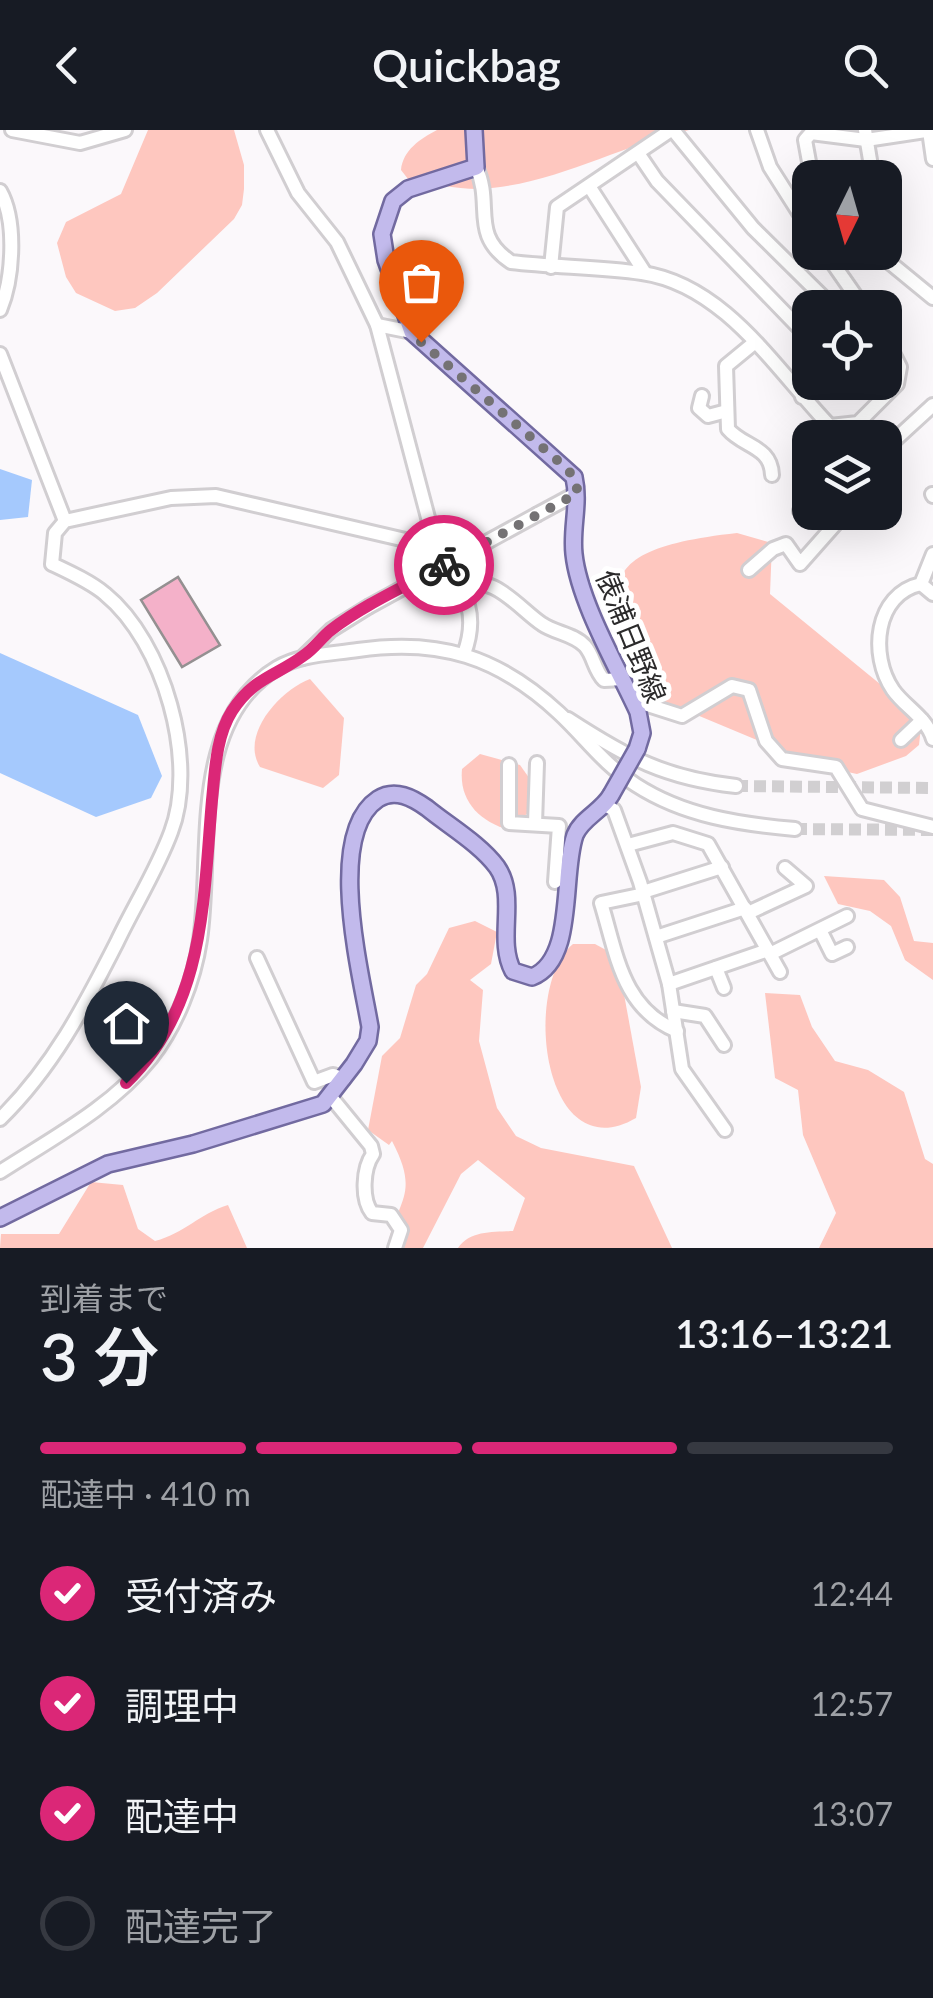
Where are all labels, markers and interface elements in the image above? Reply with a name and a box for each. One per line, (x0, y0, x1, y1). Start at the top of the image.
icon: back (40, 38, 95, 93)
text: Quickbag (372, 38, 561, 92)
icon: search (838, 38, 893, 93)
north arrow (792, 160, 902, 270)
map controls (792, 160, 902, 530)
pin (379, 240, 464, 343)
icon: bag (394, 255, 449, 310)
button: locate (792, 290, 902, 400)
button: layers (792, 420, 902, 530)
courier (394, 515, 494, 615)
icon: bike (417, 538, 472, 593)
street label: 俵浦日野線 (590, 565, 674, 707)
pin (84, 981, 169, 1084)
icon: home (99, 996, 154, 1051)
text: 到着まで (40, 1278, 168, 1317)
text: 13:16–13:21 (675, 1310, 893, 1356)
text: 3 分 (40, 1317, 159, 1395)
text: 配達中 · 410 m (40, 1474, 251, 1513)
icon: check (40, 1566, 95, 1621)
text: 受付済み (125, 1572, 277, 1618)
text: 12:44 (811, 1574, 893, 1613)
icon: check (40, 1676, 95, 1731)
text: 調理中 (125, 1682, 239, 1728)
text: 12:57 (811, 1684, 893, 1723)
icon: check (40, 1786, 95, 1841)
text: 配達中 (125, 1792, 239, 1838)
text: 13:07 (811, 1794, 893, 1833)
text: 配達完了 (125, 1902, 277, 1948)

